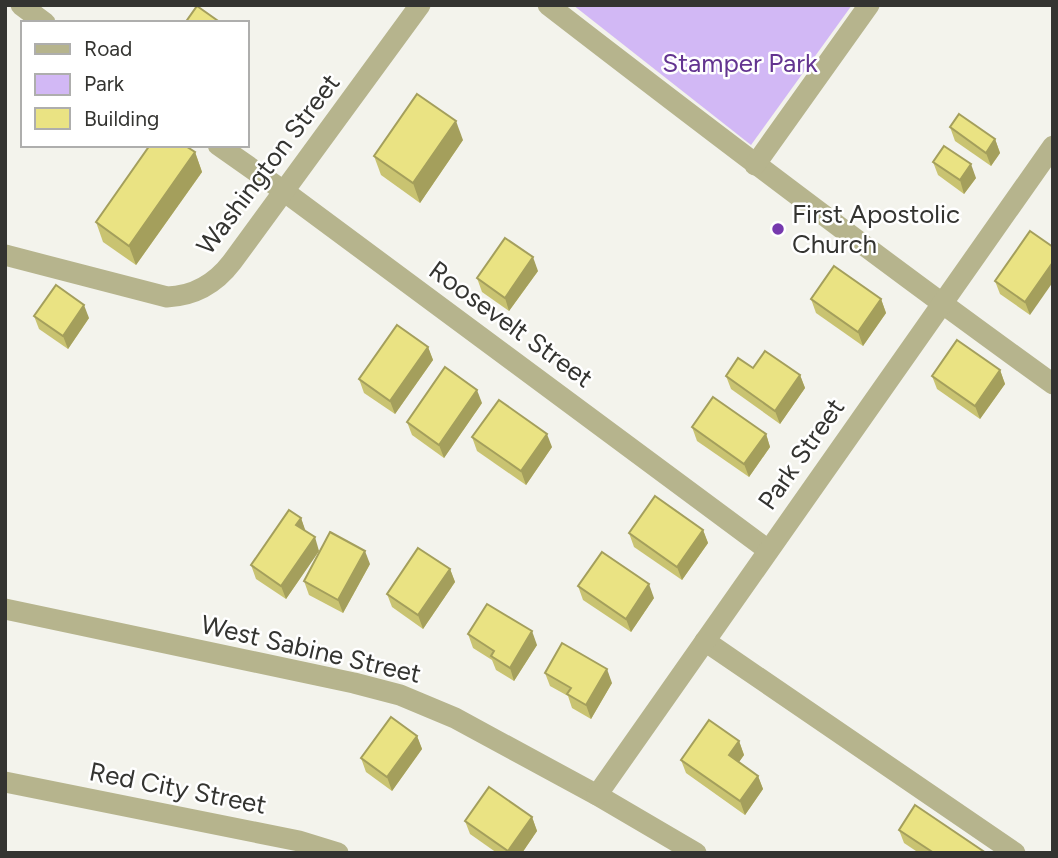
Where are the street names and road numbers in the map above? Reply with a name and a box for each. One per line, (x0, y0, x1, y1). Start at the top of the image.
street label: Washington Street (190, 67, 347, 261)
street label: Roosevelt Street (423, 254, 599, 394)
street label: Park Street (751, 392, 851, 516)
street label: West Sabine Street (198, 608, 424, 690)
street label: Red City Street (87, 755, 269, 821)

